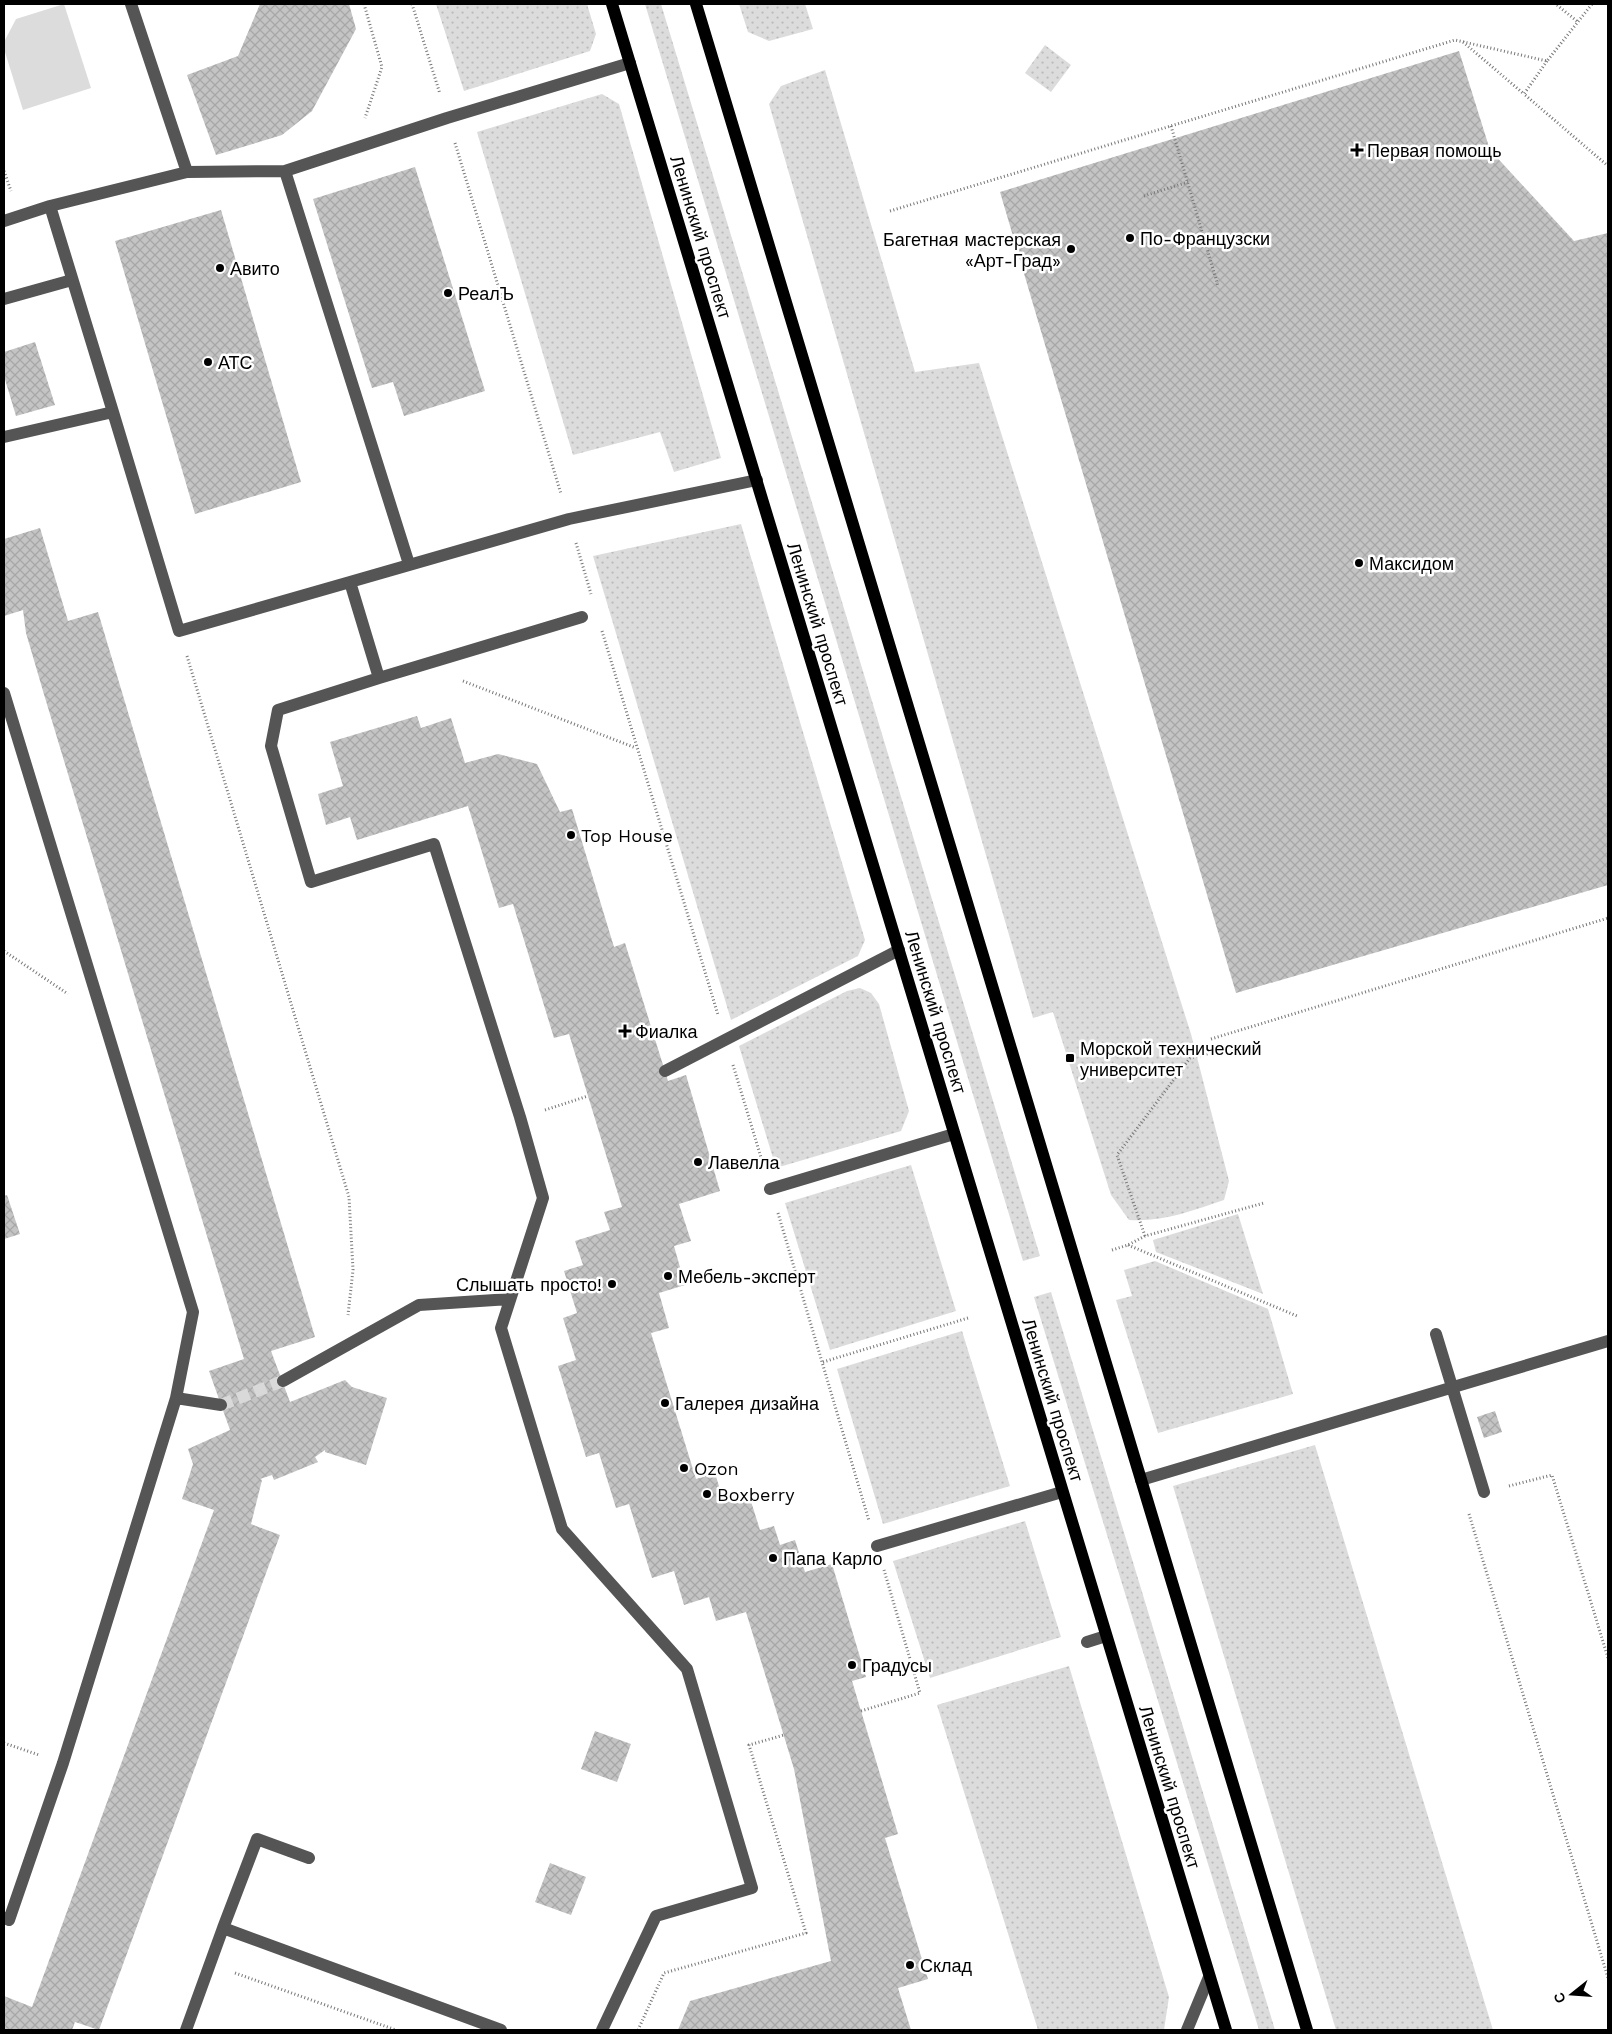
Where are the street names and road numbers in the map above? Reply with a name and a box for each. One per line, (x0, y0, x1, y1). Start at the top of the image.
street label: Ленинский проспект (666, 153, 736, 321)
street label: Ленинский проспект (783, 540, 853, 708)
street label: Ленинский проспект (901, 928, 971, 1096)
street label: Ленинский проспект (1018, 1316, 1088, 1484)
street label: Ленинский проспект (1135, 1703, 1205, 1871)

